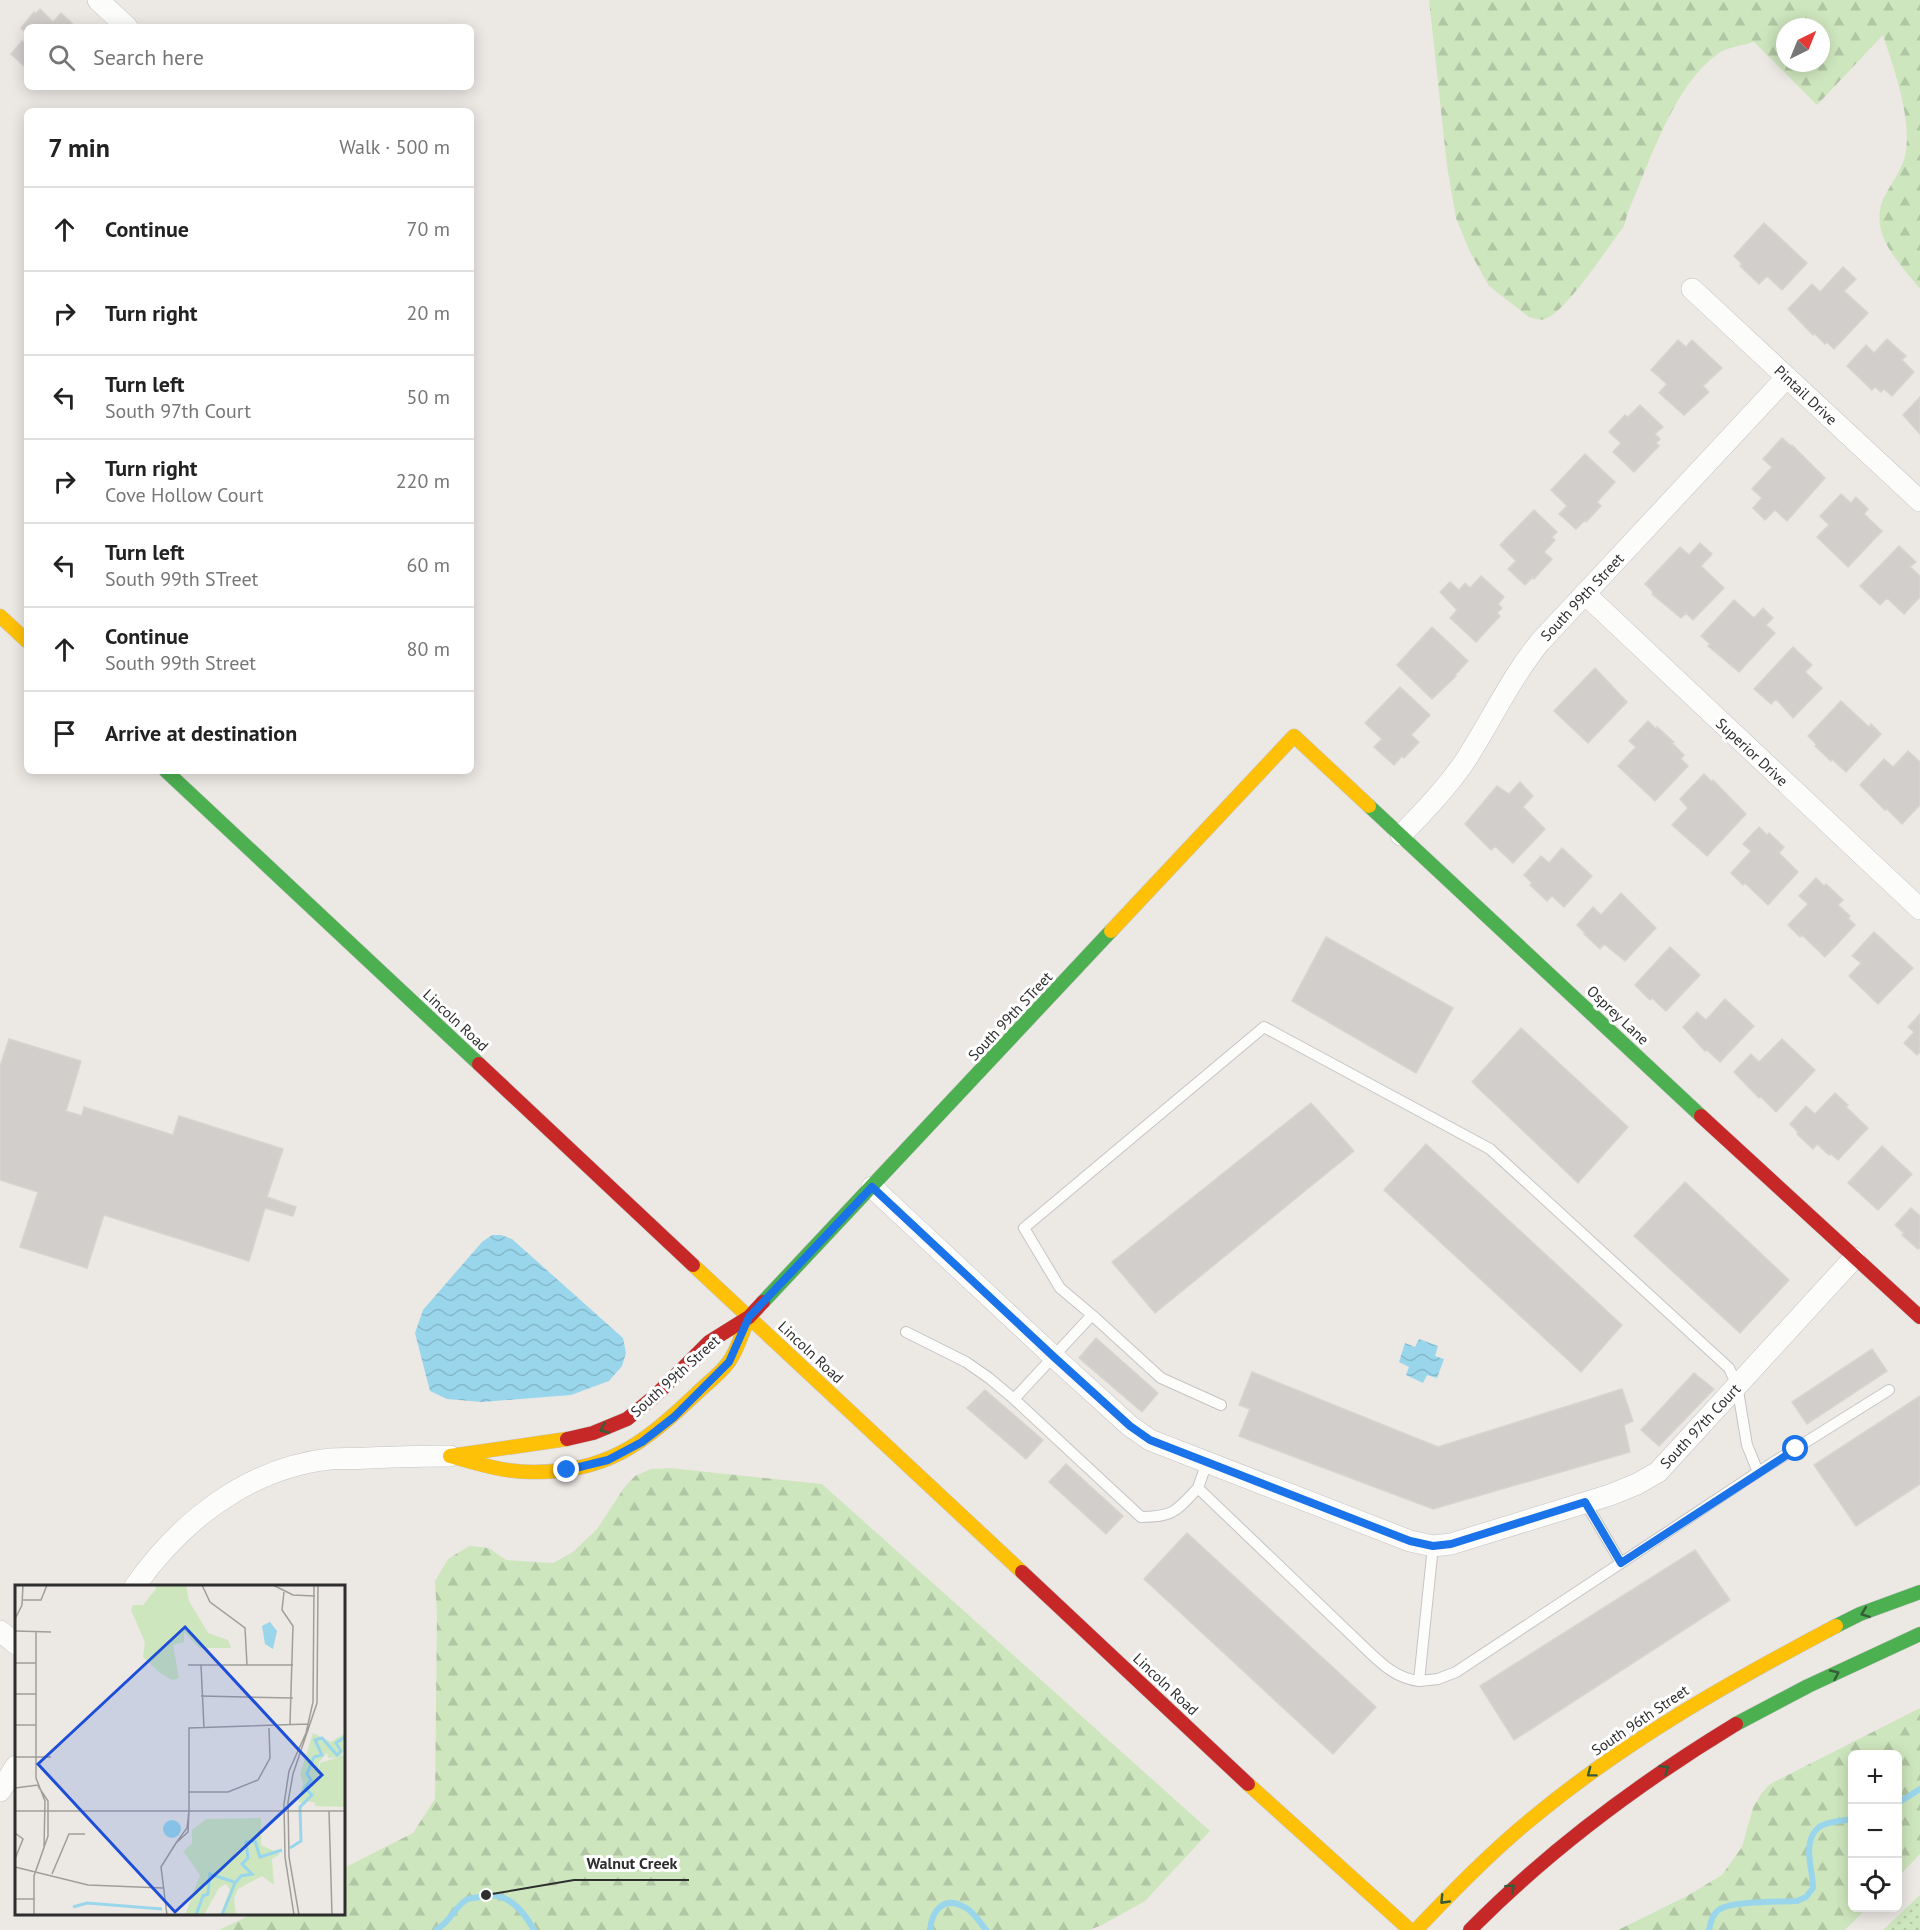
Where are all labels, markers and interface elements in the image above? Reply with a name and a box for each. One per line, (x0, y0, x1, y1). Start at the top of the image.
north arrow (1776, 18, 1830, 72)
search box (24, 24, 474, 90)
icon: search (45, 41, 78, 74)
text: Search here (93, 43, 204, 71)
text: 7 min (48, 131, 110, 164)
text: Walk · 500 m (339, 134, 450, 160)
icon: ahead (48, 213, 81, 246)
text: Continue (105, 215, 189, 243)
text: 70 m (407, 216, 450, 242)
icon: right (48, 297, 81, 330)
text: Turn right (105, 299, 197, 327)
text: 20 m (407, 300, 450, 326)
street label: Pintail Drive (1771, 361, 1841, 429)
text: Turn left (105, 370, 185, 398)
icon: left (48, 381, 81, 414)
text: 50 m (407, 384, 450, 410)
text: South 97th Court (105, 398, 251, 424)
text: Turn right (105, 454, 197, 482)
icon: right (48, 465, 81, 498)
text: 220 m (396, 468, 450, 494)
text: Cove Hollow Court (105, 482, 263, 508)
text: Turn left (105, 538, 185, 566)
icon: left (48, 549, 81, 582)
street label: South 99th Street (1536, 549, 1628, 645)
text: 60 m (407, 552, 450, 578)
text: South 99th STreet (105, 566, 258, 592)
text: Continue (105, 622, 189, 650)
icon: ahead (48, 633, 81, 666)
text: 80 m (407, 636, 450, 662)
text: South 99th Street (105, 650, 256, 676)
street label: Superior Drive (1712, 714, 1792, 790)
icon: arrive (48, 717, 81, 750)
text: Arrive at destination (105, 719, 297, 747)
street label: South 99th STreet (964, 967, 1056, 1065)
street label: Osprey Lane (1583, 981, 1653, 1049)
street label: Lincoln Road (419, 985, 493, 1055)
street label: Lincoln Road (774, 1317, 848, 1387)
street label: South 99th Street (627, 1331, 723, 1421)
street label: South 97th Court (1656, 1379, 1744, 1473)
one-way arrow (599, 1422, 610, 1434)
route start (1782, 1435, 1808, 1461)
route end (553, 1456, 579, 1482)
inset map (15, 1585, 345, 1915)
one-way arrow (1860, 1606, 1871, 1618)
street label: Lincoln Road (1129, 1649, 1203, 1719)
one-way arrow (1829, 1670, 1840, 1682)
street label: South 96th Street (1588, 1680, 1692, 1760)
map controls (1848, 1750, 1902, 1912)
button: + (1848, 1750, 1902, 1804)
one-way arrow (1659, 1764, 1669, 1776)
one-way arrow (1587, 1765, 1598, 1776)
button: − (1848, 1804, 1902, 1858)
callout: Walnut Creek (574, 1846, 689, 1880)
text: Walnut Creek (587, 1853, 678, 1873)
button: locate (1848, 1858, 1902, 1912)
one-way arrow (1504, 1885, 1515, 1896)
one-way arrow (1440, 1893, 1451, 1904)

